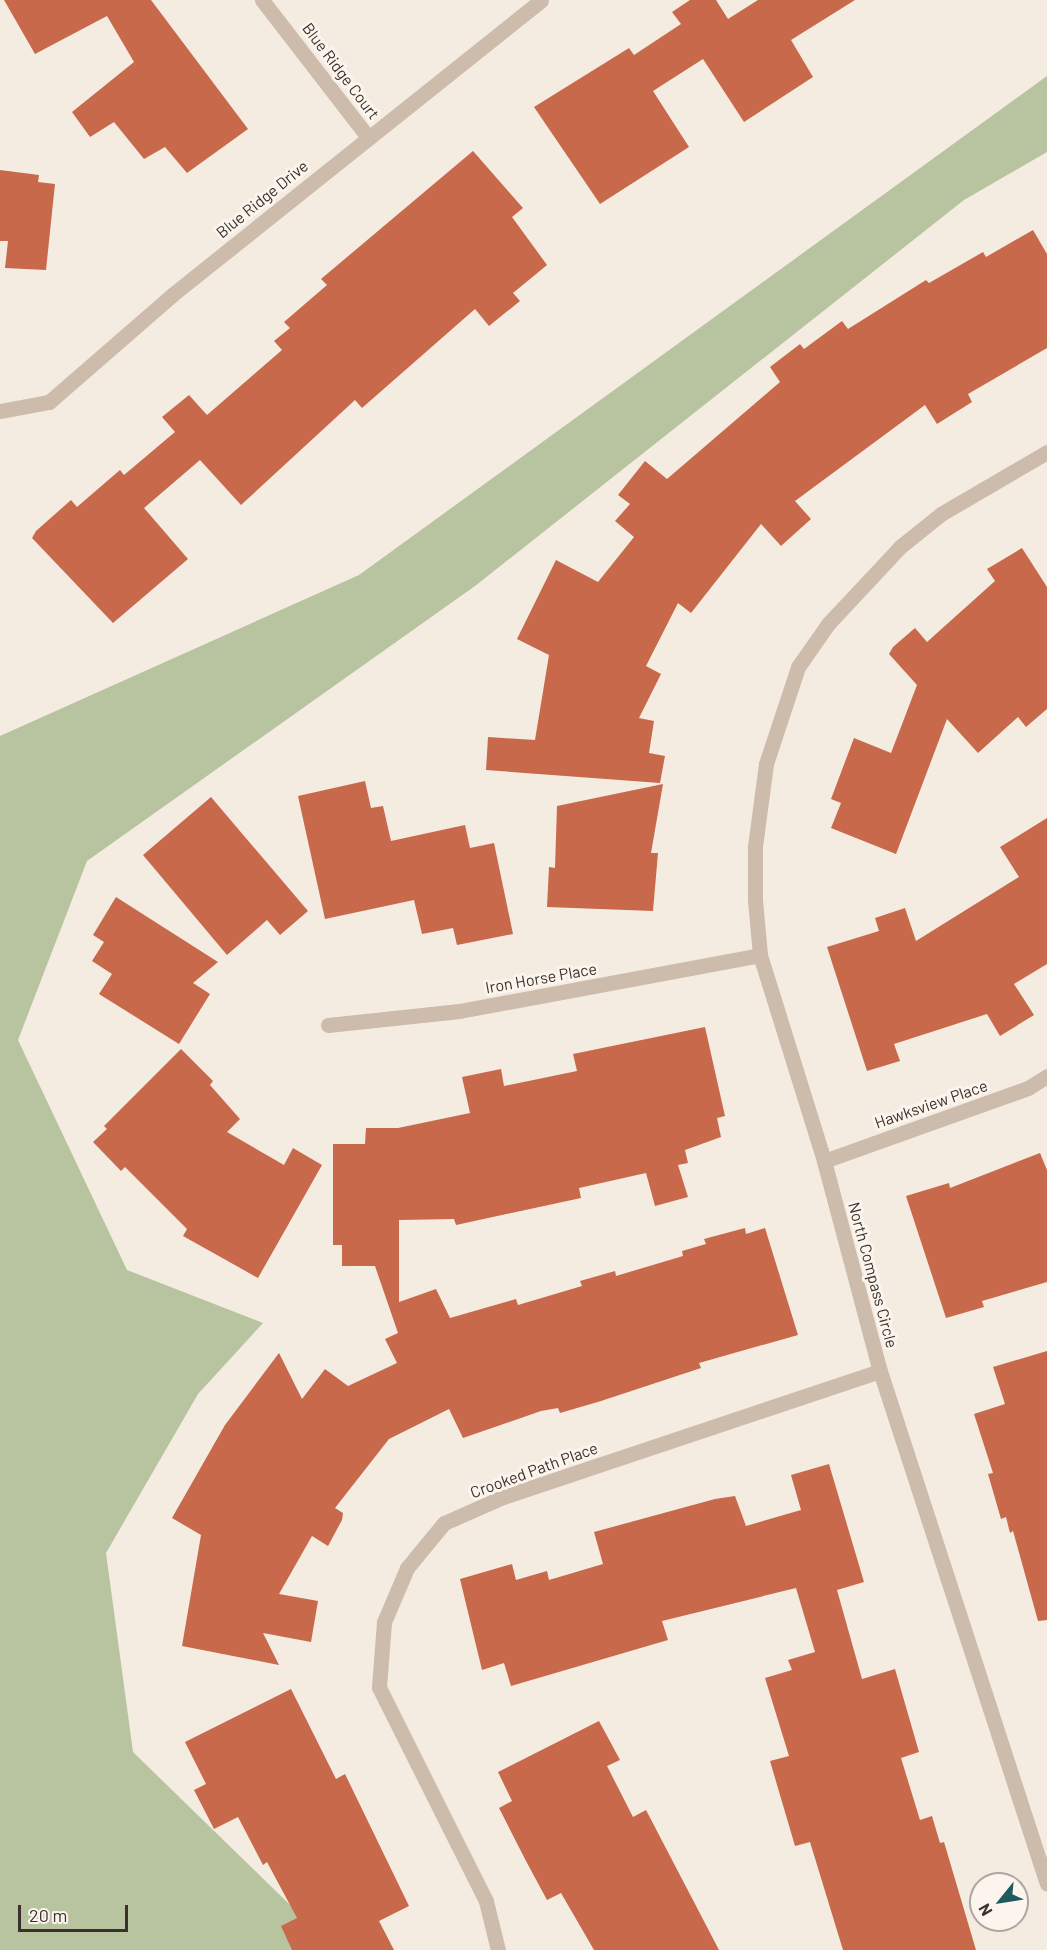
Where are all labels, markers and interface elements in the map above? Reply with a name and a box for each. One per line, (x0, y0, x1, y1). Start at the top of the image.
street label: Blue Ridge Court (298, 19, 384, 123)
street label: Blue Ridge Drive (212, 156, 312, 242)
street label: Iron Horse Place (484, 959, 598, 997)
street label: Hawksview Place (872, 1076, 990, 1132)
street label: North Compass Circle (844, 1200, 902, 1350)
street label: Crooked Path Place (468, 1438, 600, 1502)
north arrow (969, 1872, 1029, 1932)
scale bar (21, 1893, 130, 1931)
text: N (974, 1901, 996, 1920)
text: 20 m (29, 1904, 67, 1926)

